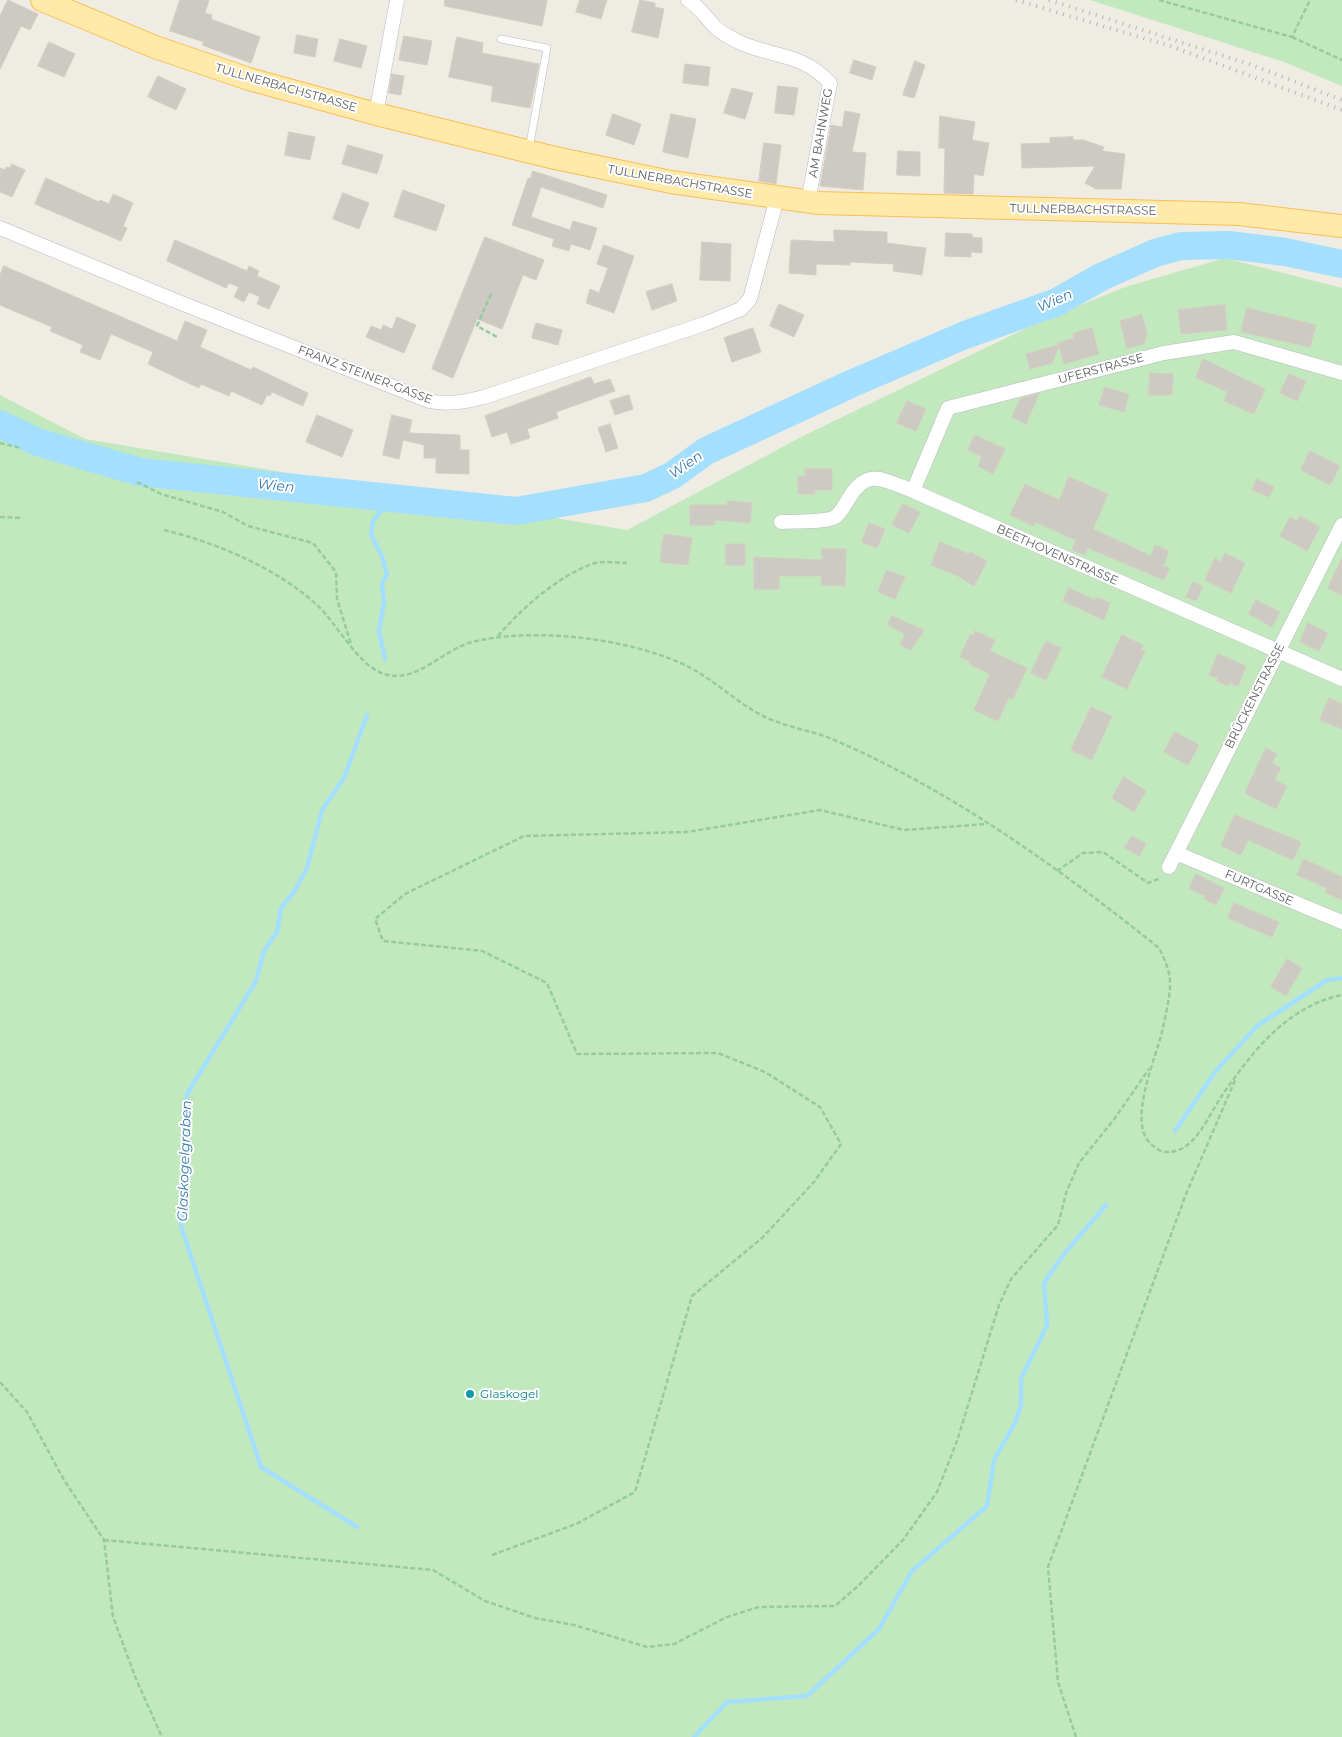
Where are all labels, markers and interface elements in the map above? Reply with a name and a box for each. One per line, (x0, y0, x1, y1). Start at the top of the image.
street label: TULLNERBACHSTRASSE (213, 61, 359, 115)
street label: AM BAHNWEG (806, 87, 836, 179)
street label: TULLNERBACHSTRASSE (606, 162, 754, 202)
street label: TULLNERBACHSTRASSE (1009, 202, 1157, 218)
water label: Wien (1035, 286, 1075, 316)
street label: FRANZ STEINER-GASSE (296, 343, 434, 407)
street label: UFERSTRASSE (1057, 351, 1145, 387)
water label: Wien (666, 448, 706, 482)
water label: Wien (257, 476, 295, 496)
street label: BEETHOVENSTRASSE (994, 522, 1120, 588)
street label: BRÜCKENSTRASSE (1222, 641, 1288, 751)
street label: FURTGASSE (1223, 867, 1295, 909)
water label: Glaskogelgraben (174, 1100, 196, 1222)
place label: Glaskogel (480, 1387, 539, 1401)
marker: Glaskogel (464, 1388, 476, 1400)

